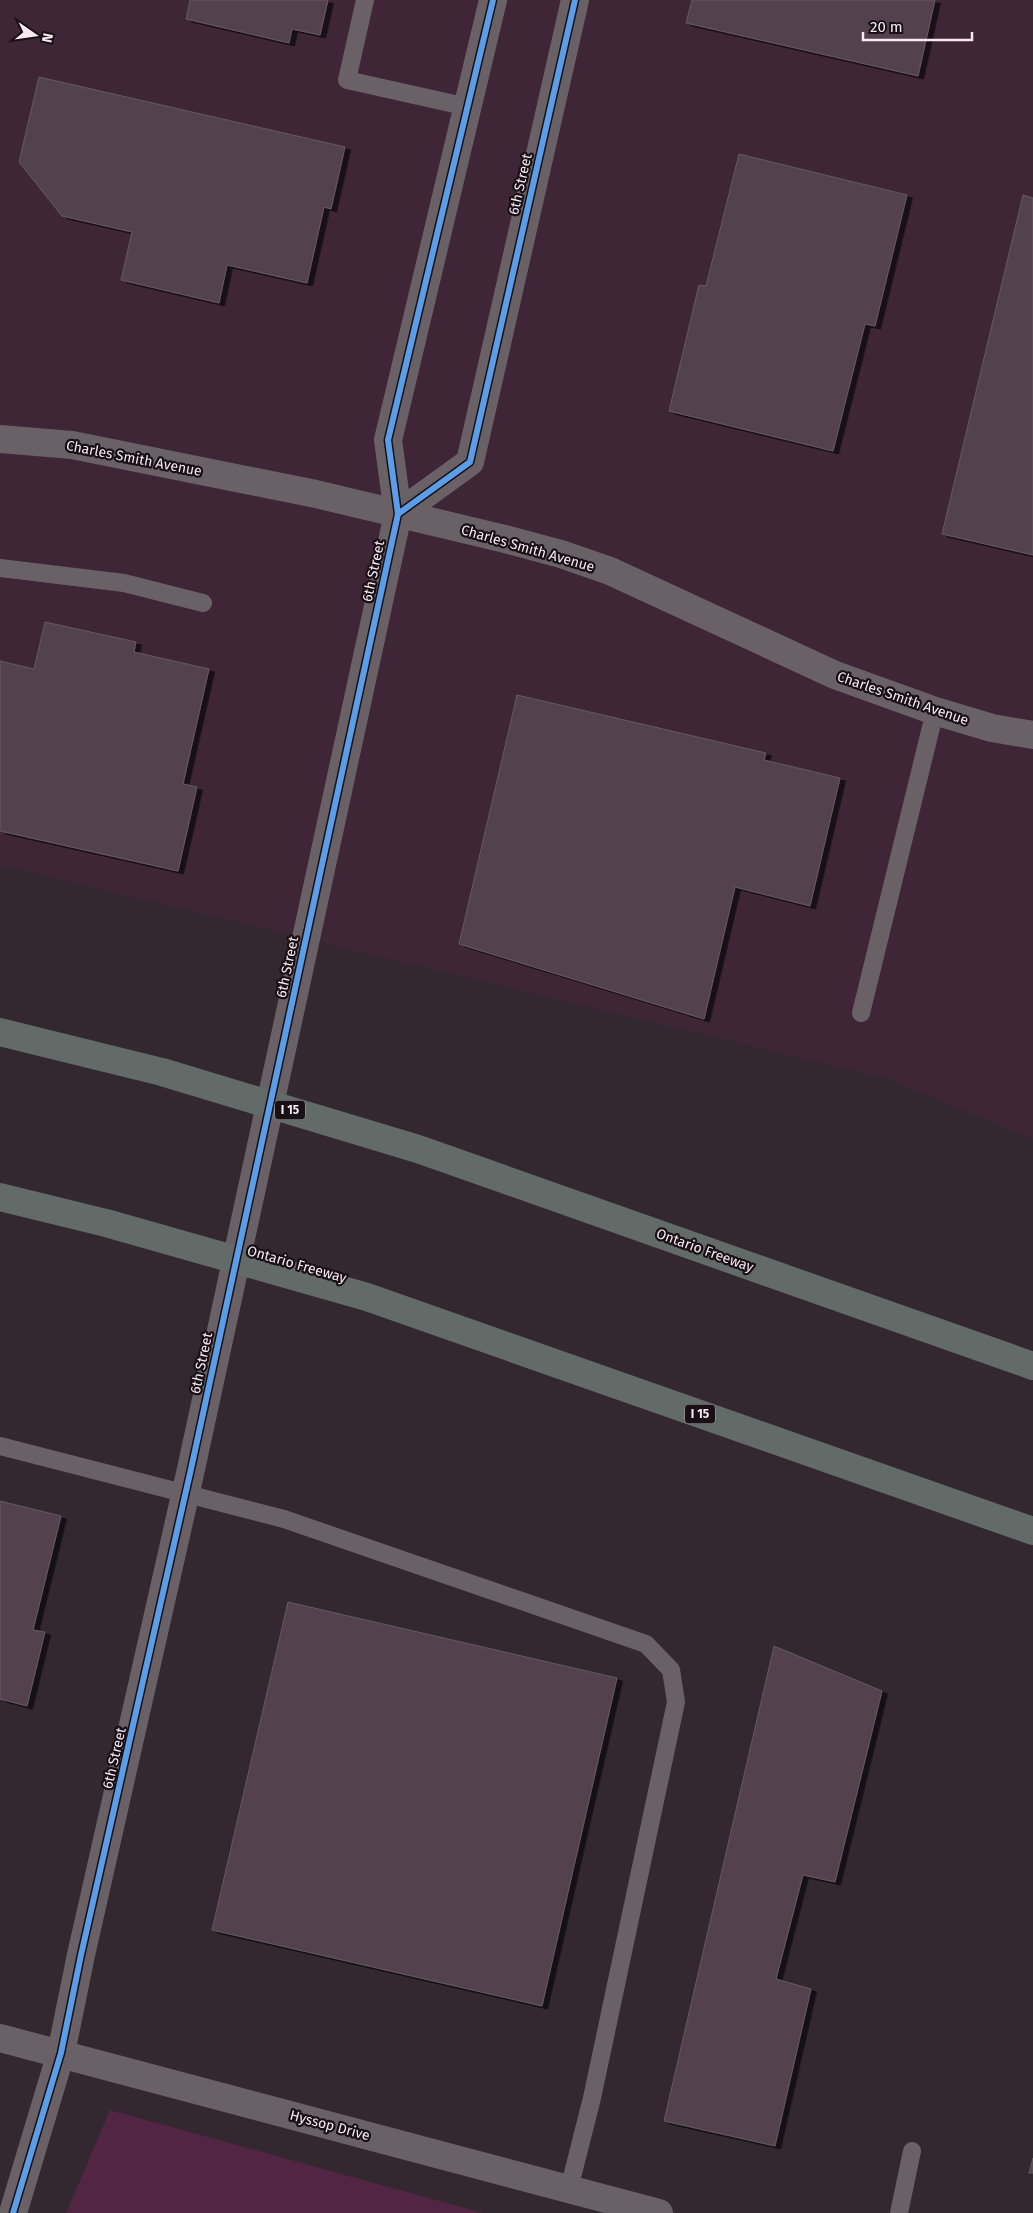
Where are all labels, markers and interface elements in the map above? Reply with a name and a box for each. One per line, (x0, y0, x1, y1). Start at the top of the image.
north arrow (10, 10, 60, 60)
scale bar (863, 10, 972, 42)
text: 20 m (870, 18, 903, 36)
text: N (38, 31, 57, 44)
street label: 6th Street (505, 151, 536, 216)
street label: Charles Smith Avenue (65, 437, 203, 480)
street label: Charles Smith Avenue (459, 521, 596, 576)
street label: 6th Street (359, 538, 388, 603)
street label: Charles Smith Avenue (835, 668, 971, 729)
street label: 6th Street (273, 934, 302, 999)
road number: I 15 (275, 1100, 305, 1120)
street label: Ontario Freeway (654, 1225, 756, 1276)
street label: Ontario Freeway (245, 1242, 349, 1287)
street label: 6th Street (187, 1330, 216, 1395)
road number: I 15 (685, 1405, 715, 1424)
street label: 6th Street (99, 1725, 130, 1790)
street label: Hyssop Drive (288, 2107, 372, 2144)

